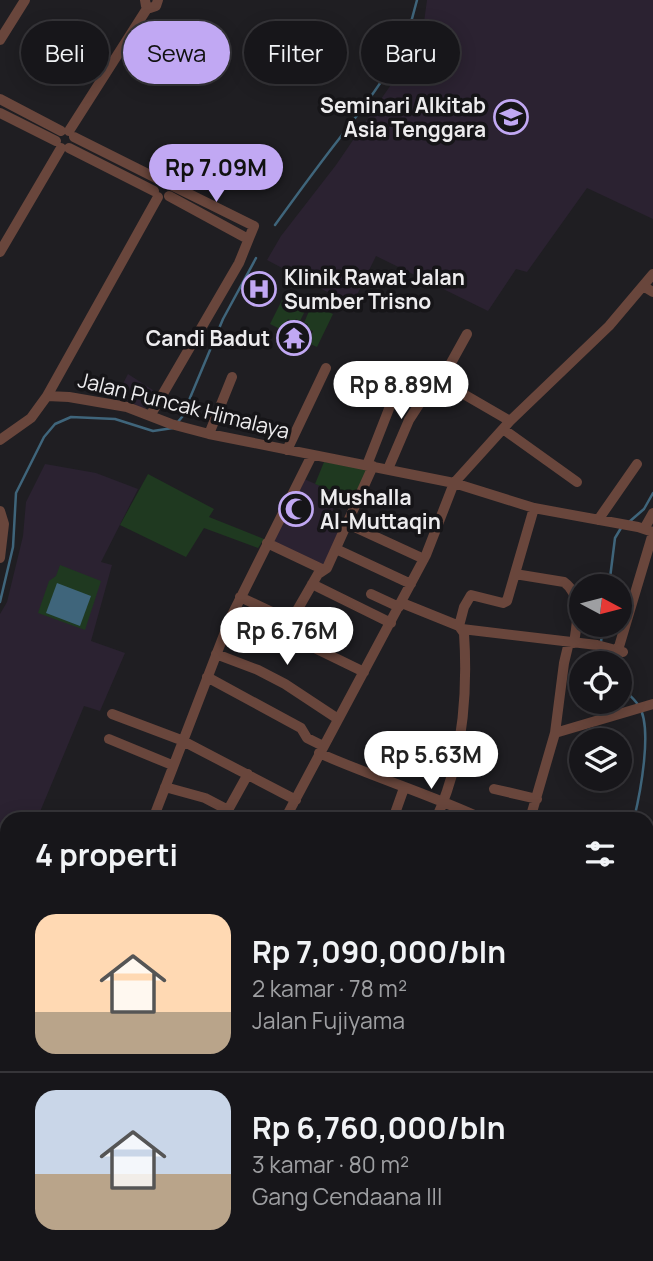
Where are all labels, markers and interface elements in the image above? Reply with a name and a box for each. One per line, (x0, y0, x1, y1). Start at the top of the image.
chip: Beli (21, 21, 109, 84)
chip: Sewa (123, 21, 230, 84)
chip: Filter (244, 21, 347, 84)
chip: Baru (361, 21, 460, 84)
place label: Seminari Alkitab Asia Tenggara (320, 91, 486, 143)
school or university icon: Seminari Alkitab Asia Tenggara (492, 98, 530, 136)
pin: Rp 7.09M (144, 144, 288, 204)
text: Rp 7.09M (165, 151, 267, 183)
place label: Klinik Rawat Jalan Sumber Trisno (284, 263, 465, 315)
hospital icon: Klinik Rawat Jalan Sumber Trisno (240, 270, 278, 308)
temple icon: Candi Badut (275, 319, 313, 357)
place label: Candi Badut (146, 324, 270, 352)
pin: Rp 8.89M (329, 362, 473, 421)
street label: Jalan Puncak Himalaya (75, 365, 293, 445)
text: Rp 8.89M (349, 368, 453, 400)
place label: Mushalla Al-Muttaqin (320, 483, 441, 535)
mosque icon: Mushalla Al-Muttaqin (277, 490, 315, 528)
north arrow (569, 574, 632, 637)
map controls (569, 574, 632, 791)
pin: Rp 6.76M (215, 608, 359, 667)
text: Rp 6.76M (236, 614, 338, 646)
button: locate (569, 651, 632, 714)
button: layers (569, 728, 632, 791)
pin: Rp 5.63M (359, 732, 503, 791)
text: Rp 5.63M (380, 738, 482, 770)
text: 4 properti (35, 834, 178, 875)
icon: filters (581, 835, 619, 873)
text: Rp 7,090,000/bln (252, 931, 506, 972)
icon: home (91, 942, 175, 1026)
text: 2 kamar · 78 m² (252, 972, 407, 1004)
text: Jalan Fujiyama (252, 1004, 405, 1036)
text: Rp 6,760,000/bln (252, 1107, 505, 1148)
icon: home (91, 1118, 175, 1202)
text: 3 kamar · 80 m² (252, 1148, 409, 1180)
text: Gang Cendaana III (252, 1180, 442, 1212)

